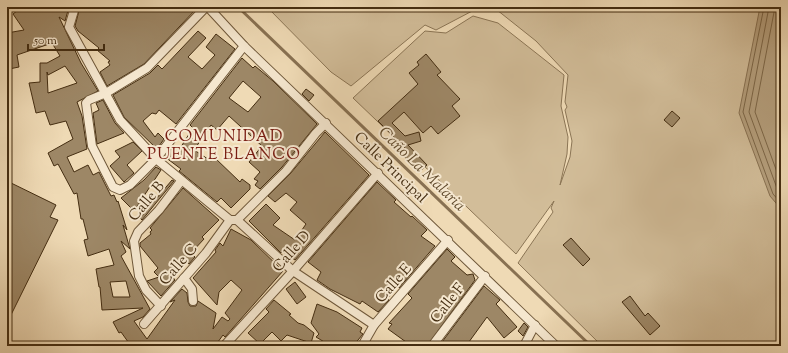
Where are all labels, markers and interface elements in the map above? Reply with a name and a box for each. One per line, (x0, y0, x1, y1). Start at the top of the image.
scale bar (28, 26, 104, 52)
text: 50 m (33, 32, 57, 50)
water label: Caño La Malaria (373, 122, 470, 217)
district label: COMUNIDAD PUENTE BLANCO (147, 126, 301, 167)
street label: Calle Principal (349, 128, 431, 208)
street label: Calle B (124, 177, 171, 227)
street label: Calle D (268, 226, 316, 277)
street label: Calle C (155, 239, 203, 290)
street label: Calle E (371, 260, 417, 308)
street label: Calle F (426, 279, 471, 328)

